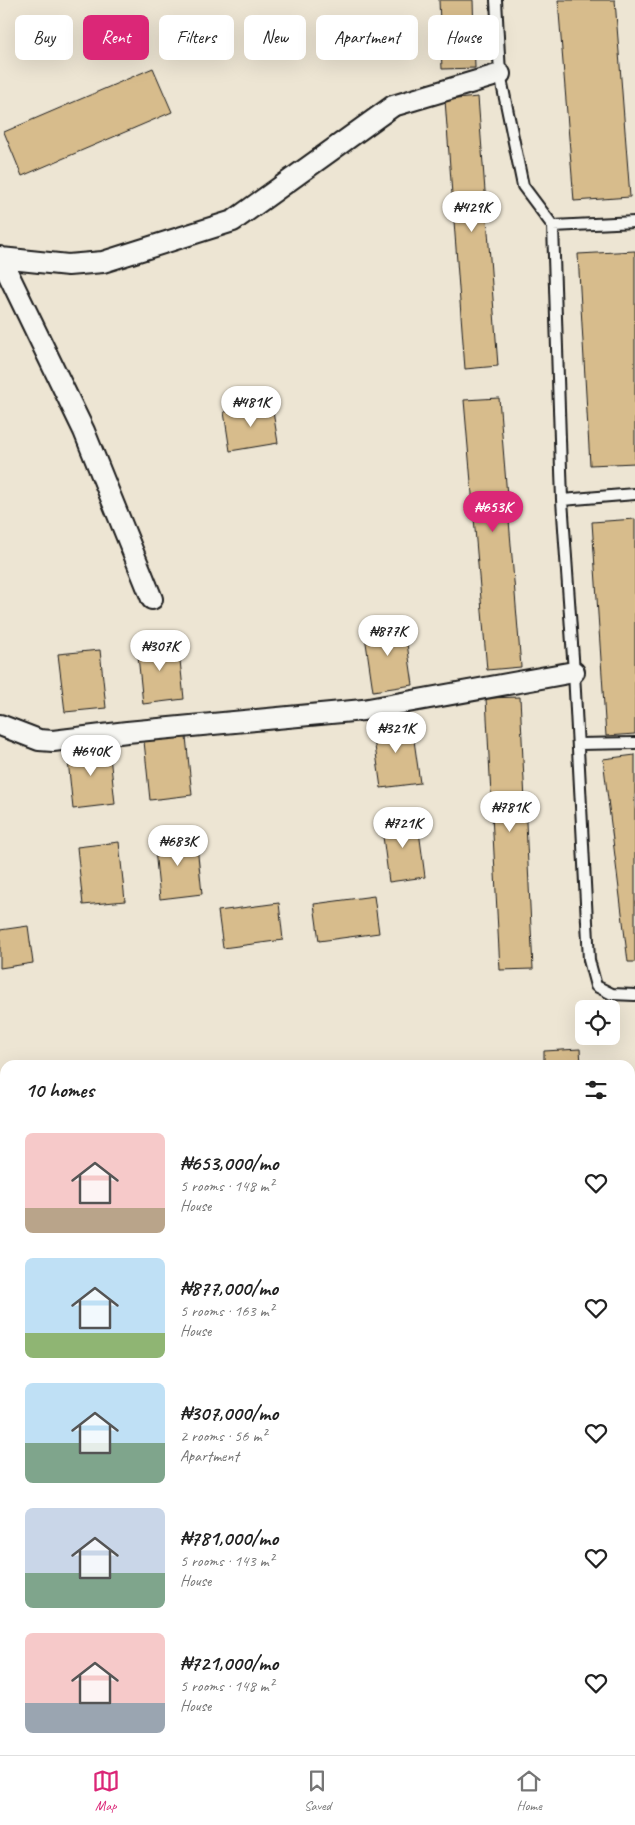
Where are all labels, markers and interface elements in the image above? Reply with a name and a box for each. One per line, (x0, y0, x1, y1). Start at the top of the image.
chip: Buy (15, 15, 73, 60)
chip: Rent (83, 15, 149, 60)
chip: Filters (159, 15, 234, 60)
chip: New (244, 15, 306, 60)
chip: Apartment (316, 15, 418, 60)
chip: House (428, 15, 499, 60)
pin: ₦429K (437, 190, 507, 233)
text: ₦429K (453, 197, 491, 217)
pin: ₦481K (216, 386, 286, 428)
text: ₦481K (232, 392, 270, 412)
pin: ₦653K (458, 490, 528, 533)
text: ₦653K (474, 497, 512, 517)
pin: ₦877K (353, 614, 423, 657)
text: ₦877K (369, 621, 407, 641)
pin: ₦307K (125, 630, 195, 672)
text: ₦307K (141, 636, 179, 656)
pin: ₦321K (361, 712, 431, 754)
text: ₦321K (377, 718, 415, 738)
pin: ₦640K (56, 734, 126, 777)
text: ₦640K (72, 741, 110, 761)
pin: ₦781K (475, 790, 545, 833)
text: ₦781K (491, 797, 529, 817)
pin: ₦721K (368, 806, 438, 849)
text: ₦721K (384, 813, 422, 833)
pin: ₦683K (143, 824, 213, 867)
text: ₦683K (159, 831, 197, 851)
map controls (575, 1000, 620, 1045)
button: locate (575, 1000, 620, 1045)
icon: filters (582, 1076, 610, 1104)
text: 10 homes (25, 1077, 94, 1103)
text: ₦653,000/mo (180, 1150, 278, 1176)
icon: home (65, 1153, 125, 1213)
icon: heart (582, 1169, 610, 1197)
text: 5 rooms · 148 m² (180, 1176, 274, 1196)
text: House (180, 1196, 211, 1216)
text: ₦877,000/mo (180, 1275, 278, 1301)
icon: home (65, 1278, 125, 1338)
icon: heart (582, 1294, 610, 1322)
text: 5 rooms · 163 m² (180, 1301, 274, 1321)
text: House (180, 1321, 211, 1341)
text: ₦307,000/mo (180, 1400, 278, 1426)
icon: home (65, 1403, 125, 1463)
icon: heart (582, 1419, 610, 1447)
text: 2 rooms · 56 m² (180, 1426, 266, 1446)
text: Apartment (180, 1446, 239, 1466)
text: ₦781,000/mo (180, 1525, 278, 1551)
icon: home (65, 1528, 125, 1588)
icon: heart (582, 1544, 610, 1572)
text: 5 rooms · 143 m² (180, 1551, 274, 1571)
text: House (180, 1571, 211, 1591)
text: ₦721,000/mo (180, 1650, 278, 1676)
icon: home (65, 1653, 125, 1713)
icon: heart (582, 1669, 610, 1697)
text: 5 rooms · 148 m² (180, 1676, 274, 1696)
text: House (180, 1696, 211, 1716)
tab: Map (92, 1767, 120, 1814)
tab: Saved (303, 1767, 331, 1814)
tab: Home (515, 1767, 543, 1814)

